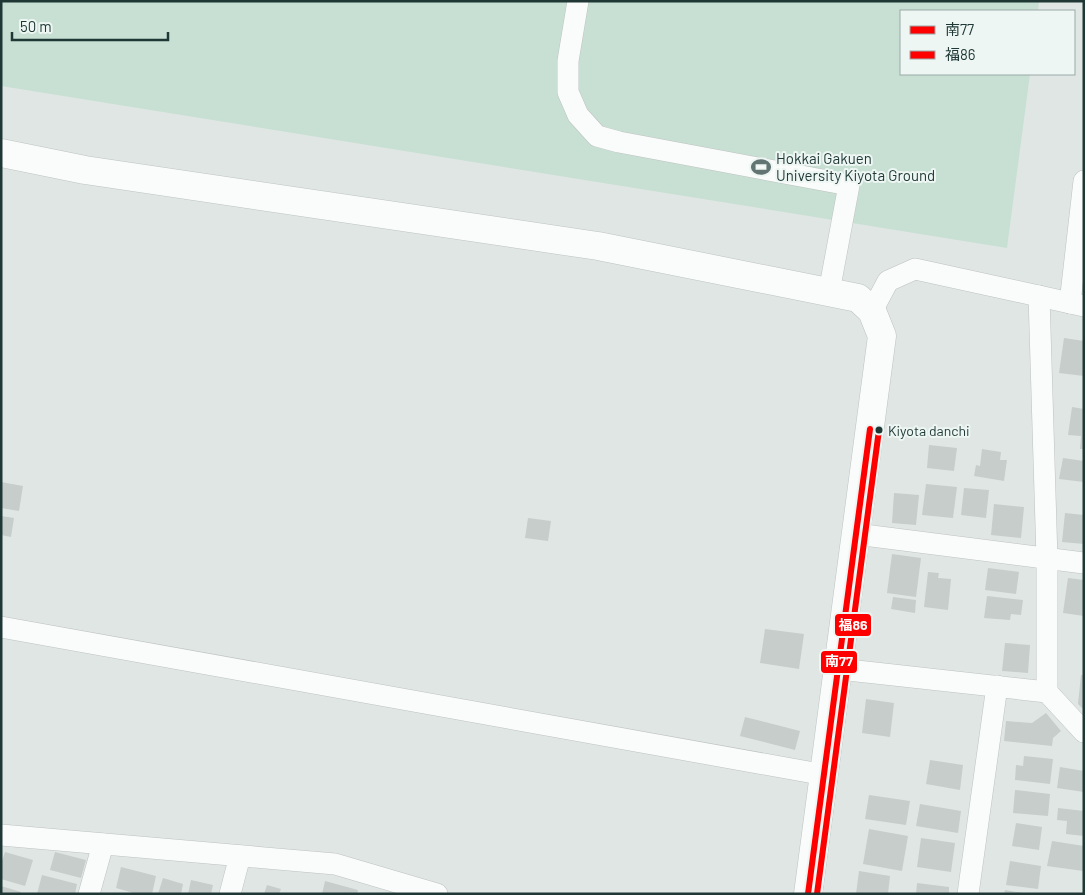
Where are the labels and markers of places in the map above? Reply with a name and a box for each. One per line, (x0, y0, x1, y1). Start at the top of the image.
place label: Hokkai Gakuen University Kiyota Ground (776, 149, 935, 184)
sports icon: Hokkai Gakuen University Kiyota Ground (750, 156, 772, 178)
place label: Kiyota danchi (888, 422, 970, 439)
marker: Kiyota danchi (874, 425, 884, 435)

